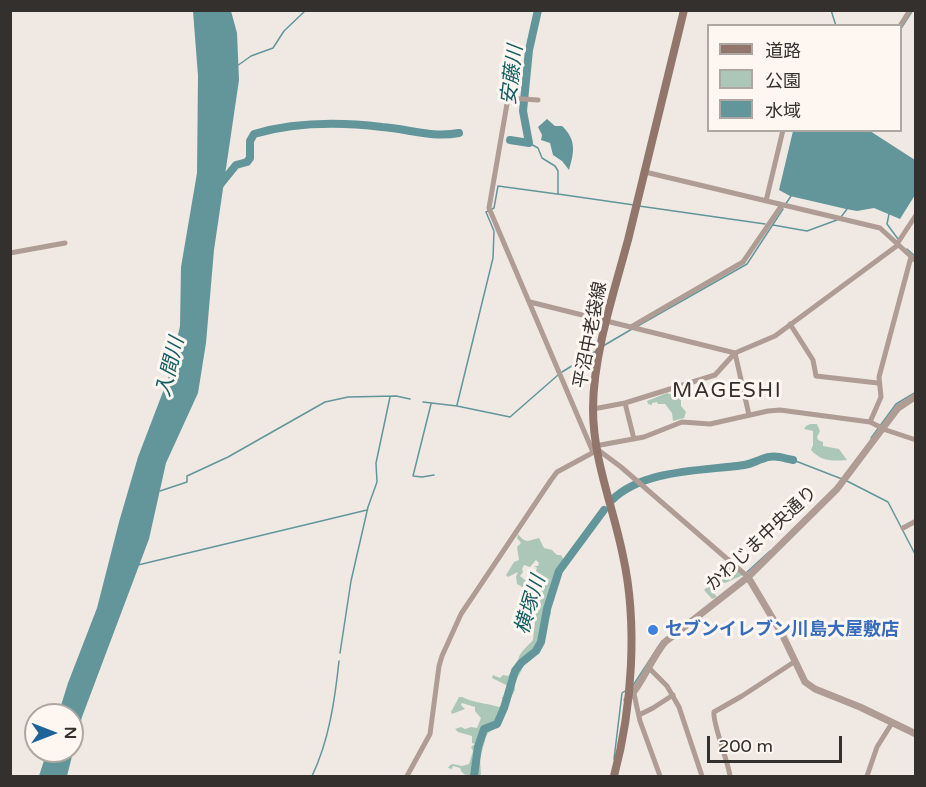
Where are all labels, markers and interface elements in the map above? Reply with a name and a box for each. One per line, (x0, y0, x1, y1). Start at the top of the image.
legend (707, 24, 902, 132)
text: 道路 (765, 40, 801, 62)
water label: 安藤川 (497, 44, 529, 106)
text: 公園 (765, 70, 801, 92)
text: 水域 (765, 100, 801, 122)
street label: 平沼中老袋線 (570, 280, 612, 390)
water label: 入間川 (152, 335, 190, 399)
district label: MAGESHI (672, 378, 782, 404)
street label: かわじま中央通り (702, 482, 822, 596)
water label: 横塚川 (511, 573, 551, 637)
place label: セブンイレブン川島大屋敷店 (665, 619, 899, 641)
marker: セブンイレブン川島大屋敷店 (646, 623, 660, 637)
north arrow (24, 703, 84, 763)
scale bar (710, 724, 845, 762)
text: N (60, 727, 80, 739)
text: 200 m (718, 735, 773, 757)

